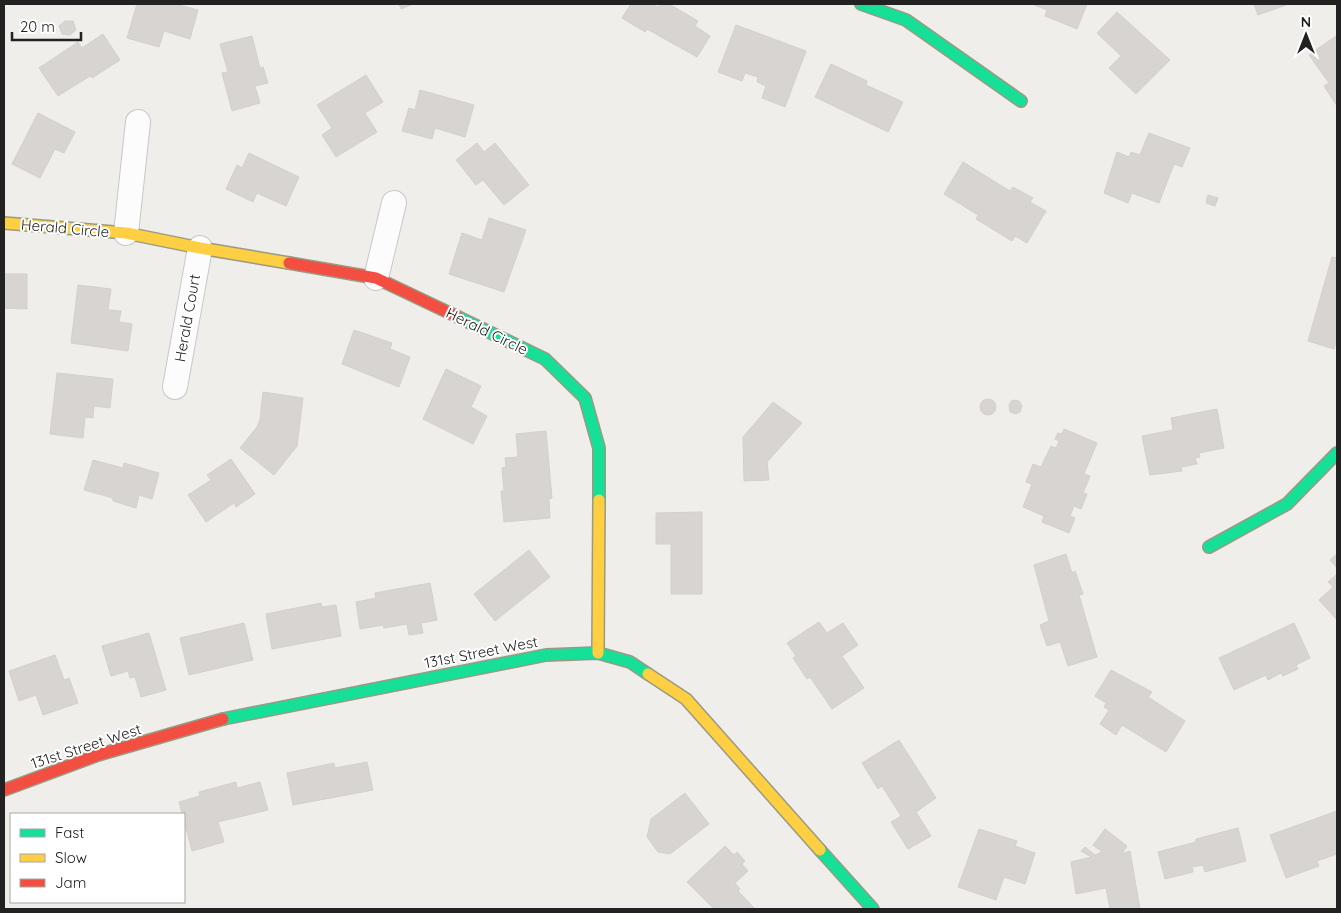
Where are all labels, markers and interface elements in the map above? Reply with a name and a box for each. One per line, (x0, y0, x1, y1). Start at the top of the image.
scale bar (12, 10, 81, 42)
north arrow (1281, 10, 1331, 60)
text: N (1301, 13, 1311, 31)
text: 20 m (20, 17, 55, 36)
street label: Herald Circle (20, 215, 110, 241)
street label: Herald Court (170, 273, 204, 363)
street label: Herald Circle (443, 303, 531, 359)
street label: 131st Street West (423, 632, 539, 672)
street label: 131st Street West (28, 719, 144, 773)
legend (10, 813, 185, 903)
text: Fast (55, 823, 84, 842)
text: Slow (55, 848, 87, 867)
text: Jam (55, 873, 86, 892)

